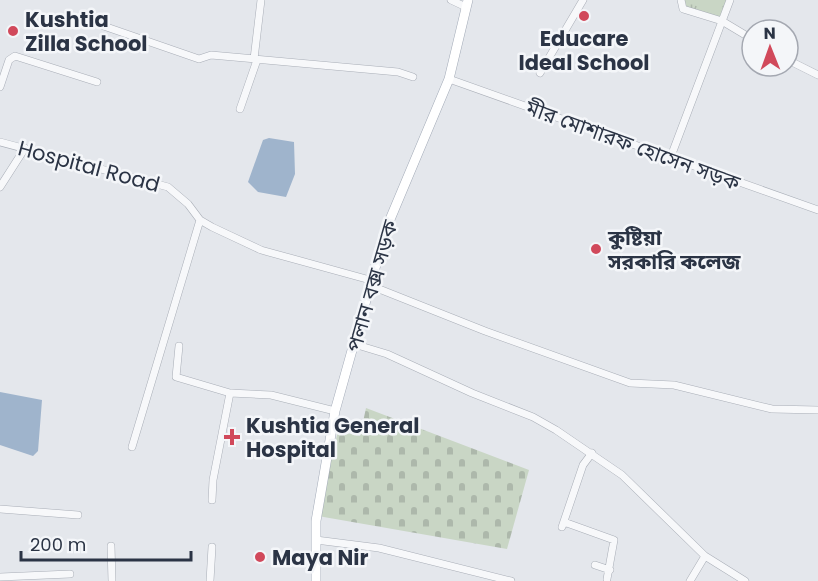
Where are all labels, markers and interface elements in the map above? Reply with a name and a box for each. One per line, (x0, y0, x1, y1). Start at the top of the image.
place label: Kushtia Zilla School (25, 5, 148, 58)
marker: Educare Ideal School (577, 9, 591, 23)
north arrow (740, 18, 800, 78)
text: N (764, 22, 776, 45)
marker: Kushtia Zilla School (6, 24, 20, 38)
place label: Educare Ideal School (518, 24, 650, 77)
street label: মীর মোশারফ হোসেন সড়ক (521, 92, 745, 198)
street label: Hospital Road (15, 133, 163, 199)
street label: পলান বক্স সড়ক (339, 216, 405, 355)
place label: কুষ্টিয়া সরকারি কলেজ (607, 223, 742, 276)
marker: কুষ্টিয়া সরকারি কলেজ (589, 242, 603, 256)
place label: Kushtia General Hospital (246, 411, 420, 464)
marker: Kushtia General Hospital (223, 428, 241, 446)
scale bar (21, 524, 190, 562)
text: 200 m (30, 532, 86, 557)
place label: Maya Nir (272, 543, 369, 572)
marker: Maya Nir (253, 550, 267, 564)

